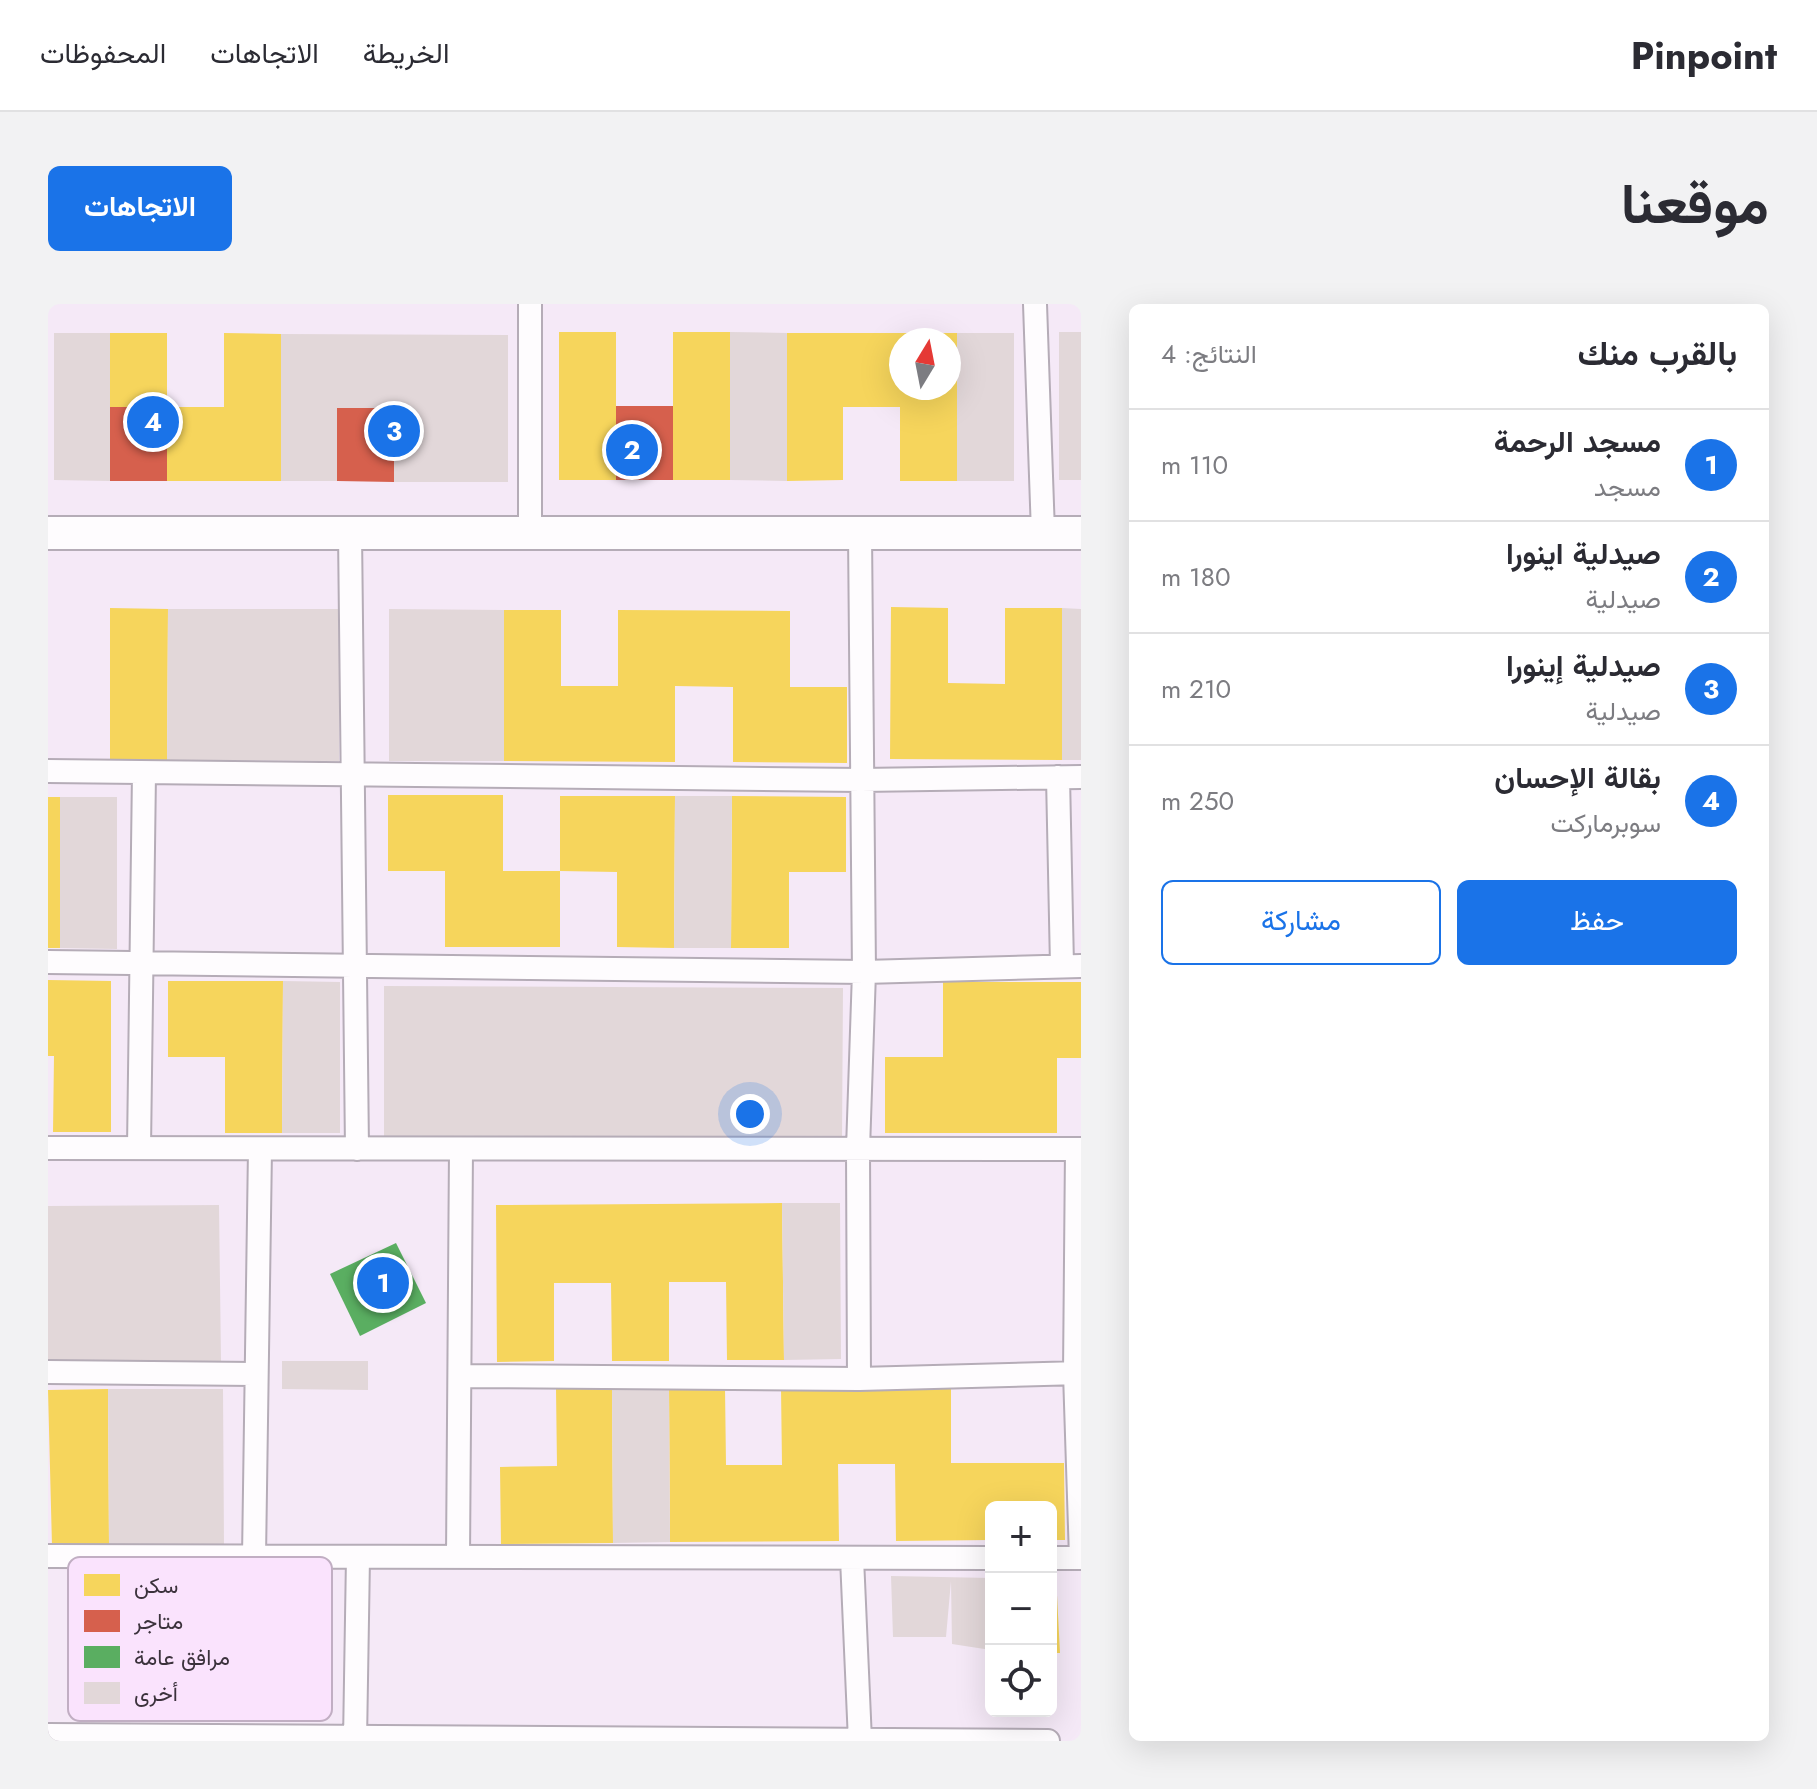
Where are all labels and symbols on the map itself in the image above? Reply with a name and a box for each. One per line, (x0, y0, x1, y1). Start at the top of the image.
north arrow (889, 328, 961, 400)
pin: 4 (127, 392, 179, 452)
pin: 3 (368, 401, 420, 461)
pin: 2 (606, 420, 658, 480)
your location (730, 1094, 770, 1134)
pin: 1 (357, 1253, 409, 1313)
legend (68, 1557, 332, 1721)
text: سكن (134, 1569, 178, 1601)
text: متاجر (133, 1605, 183, 1637)
text: مرافق عامة (134, 1641, 230, 1673)
text: أخرى (134, 1677, 178, 1709)

